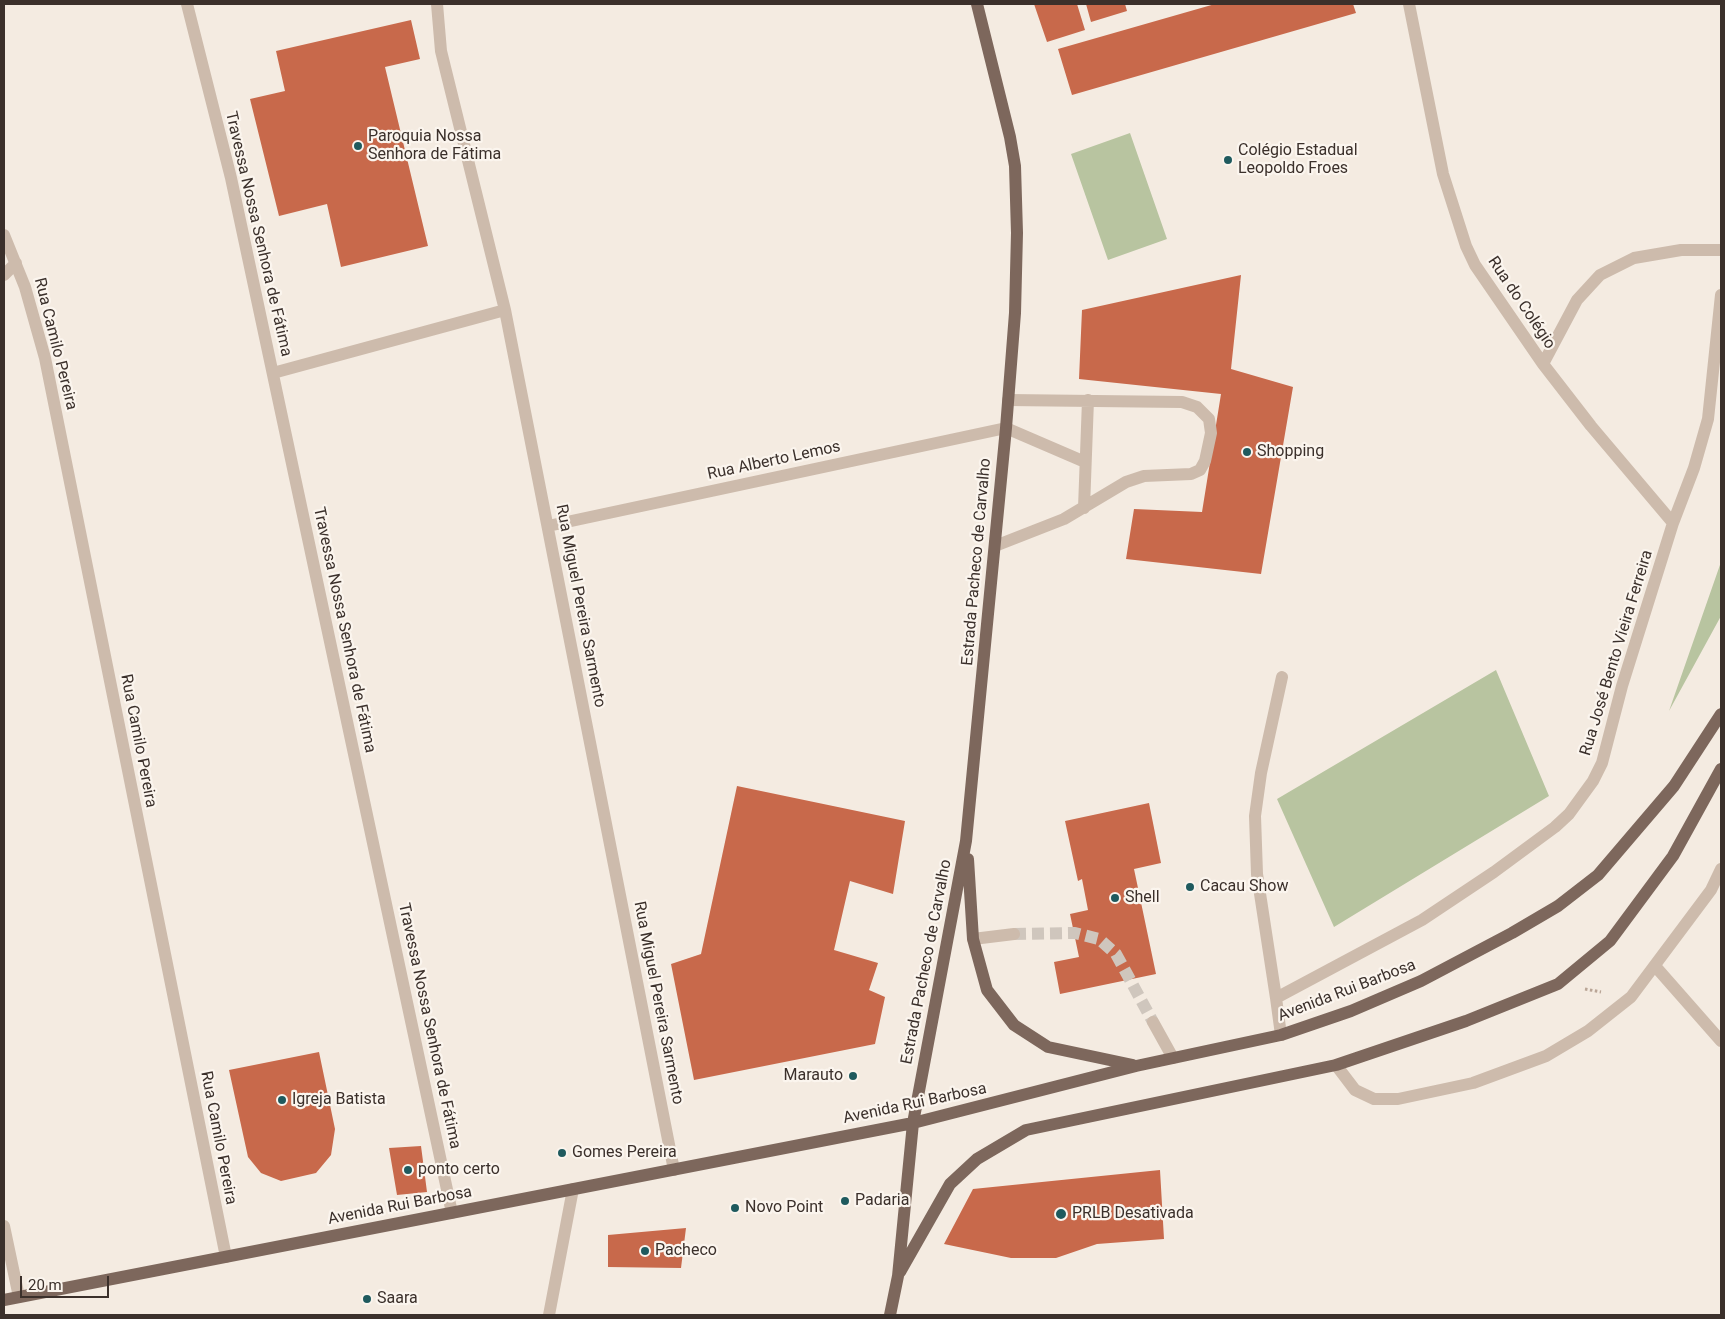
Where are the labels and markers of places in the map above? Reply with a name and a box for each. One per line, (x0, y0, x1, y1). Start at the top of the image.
place label: Paroquia Nossa Senhora de Fátima (368, 127, 501, 165)
marker: Paroquia Nossa Senhora de Fátima (352, 140, 364, 152)
place label: Colégio Estadual Leopoldo Froes (1238, 141, 1358, 179)
marker: Colégio Estadual Leopoldo Froes (1222, 154, 1234, 166)
place label: Shopping (1257, 442, 1324, 462)
marker: Shopping (1241, 446, 1253, 458)
place label: Cacau Show (1200, 877, 1288, 897)
marker: Cacau Show (1184, 881, 1196, 893)
place label: Shell (1125, 888, 1160, 908)
marker: Shell (1109, 892, 1121, 904)
place label: Marauto (783, 1066, 843, 1086)
marker: Marauto (847, 1070, 859, 1082)
place label: Igreja Batista (292, 1090, 386, 1110)
marker: Igreja Batista (276, 1094, 288, 1106)
place label: Gomes Pereira (572, 1143, 677, 1163)
marker: Gomes Pereira (556, 1147, 568, 1159)
place label: ponto certo (418, 1160, 500, 1180)
marker: ponto certo (402, 1164, 414, 1176)
place label: Padaria (855, 1191, 909, 1211)
marker: Padaria (839, 1195, 851, 1207)
place label: Novo Point (745, 1198, 823, 1218)
marker: Novo Point (729, 1202, 741, 1214)
place label: PRLB Desativada (1072, 1204, 1194, 1224)
marker: PRLB Desativada (1054, 1207, 1068, 1221)
place label: Pacheco (655, 1241, 717, 1261)
marker: Pacheco (639, 1245, 651, 1257)
place label: Saara (377, 1289, 418, 1309)
marker: Saara (361, 1293, 373, 1305)

